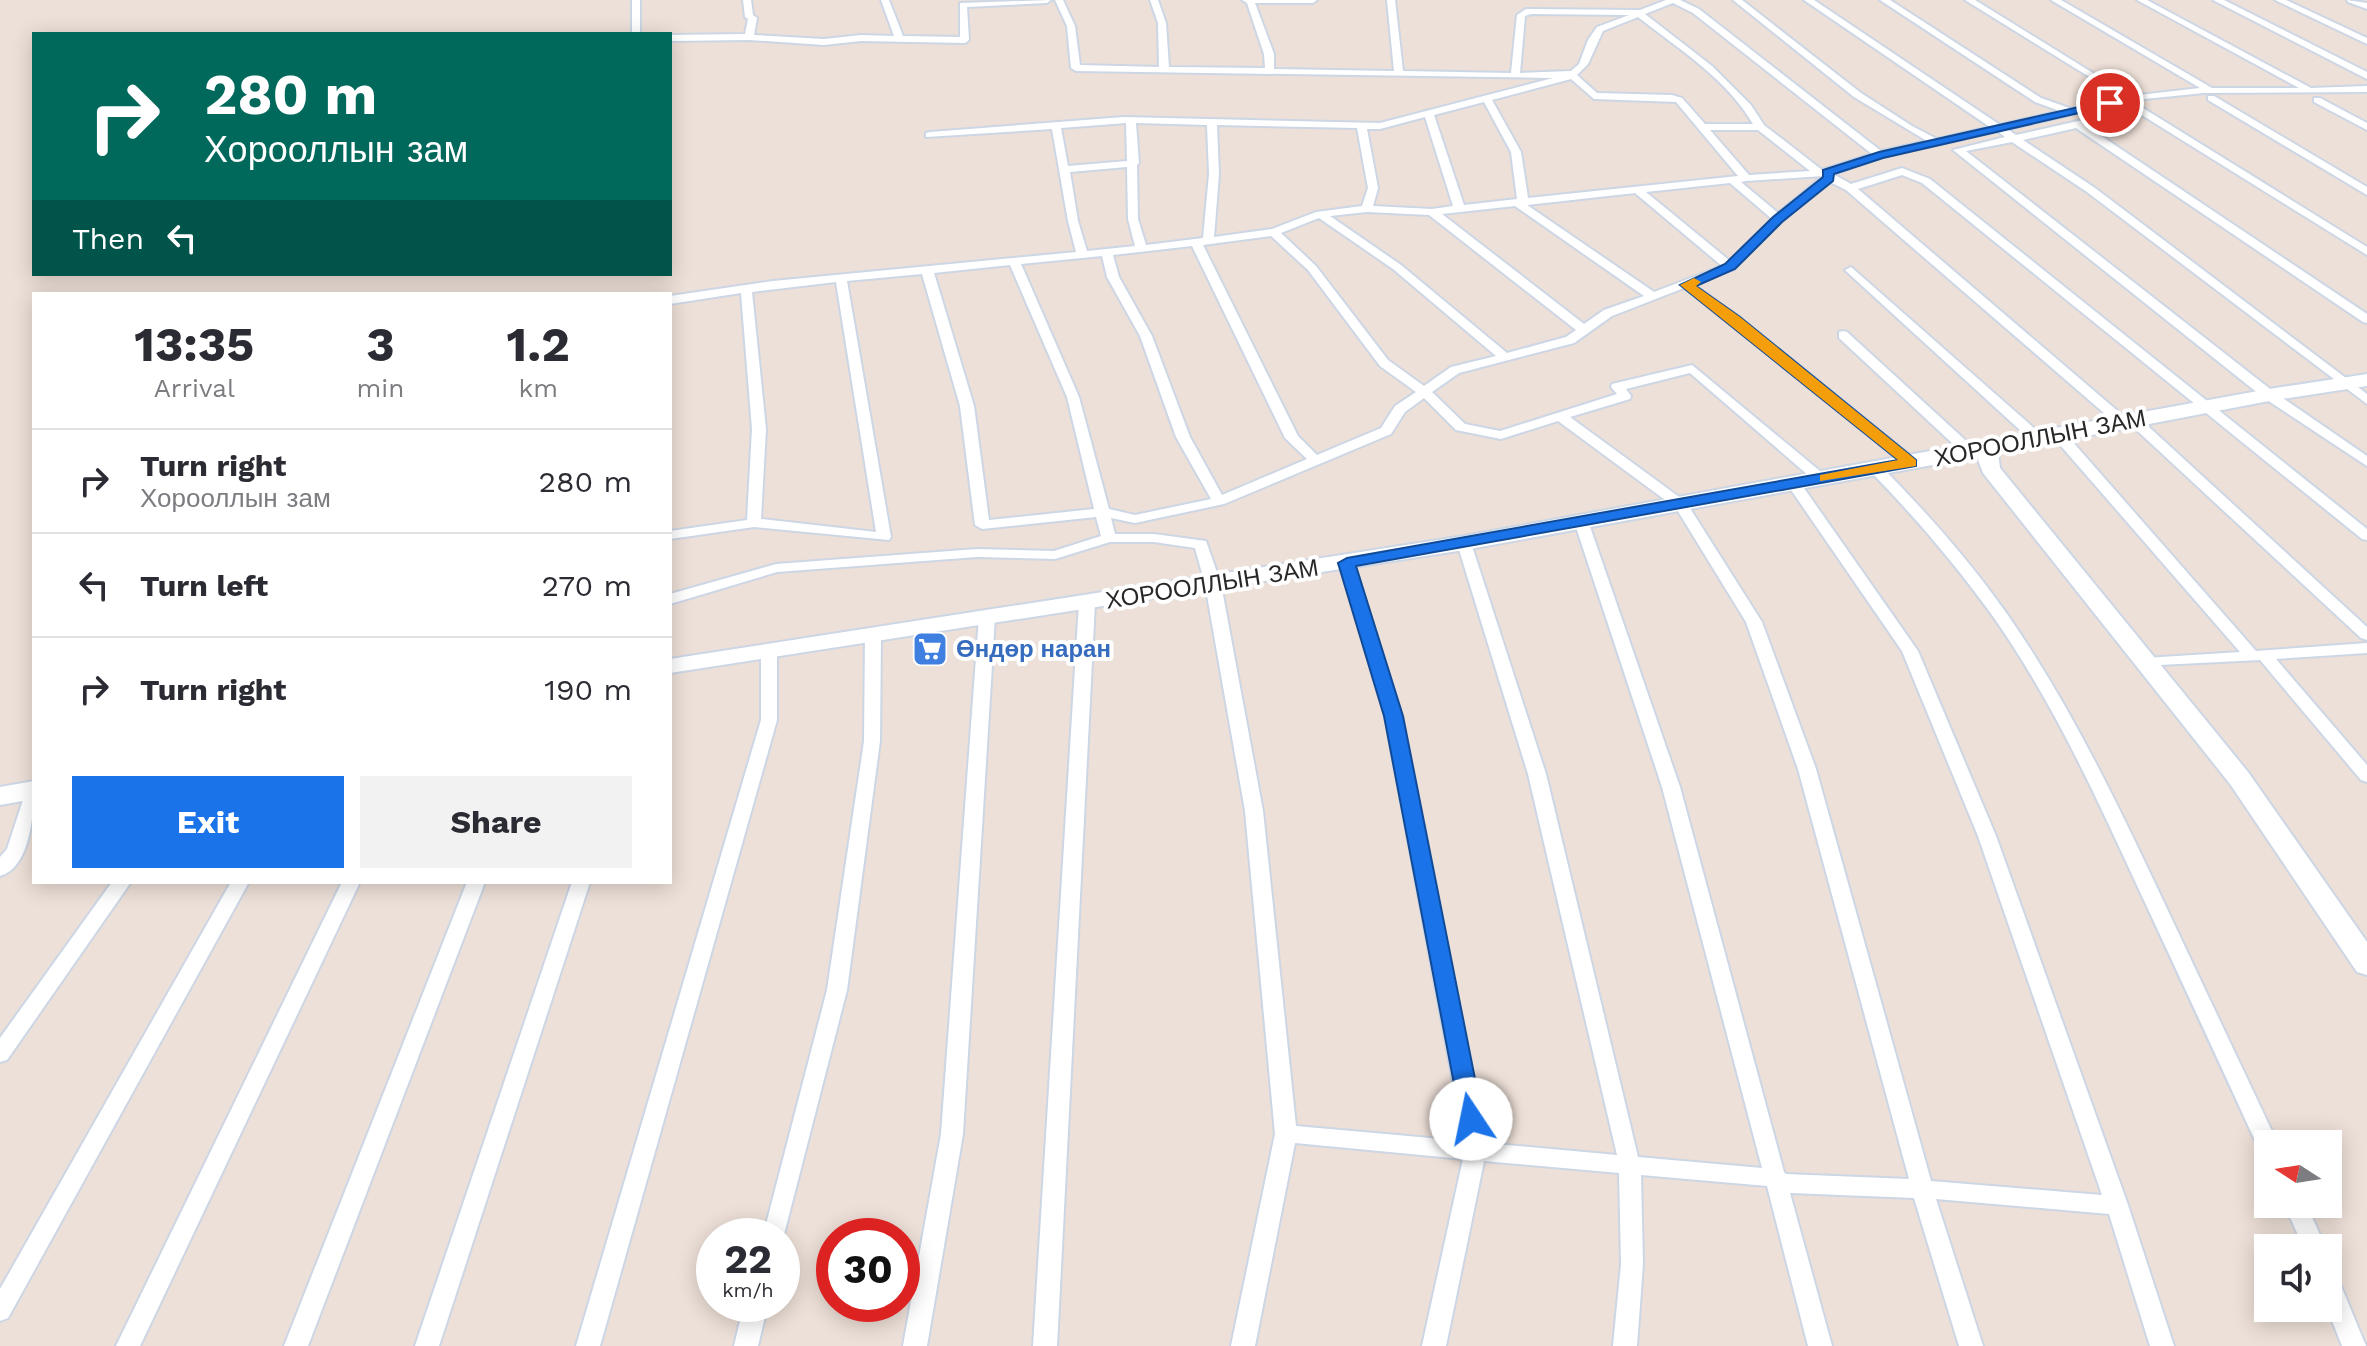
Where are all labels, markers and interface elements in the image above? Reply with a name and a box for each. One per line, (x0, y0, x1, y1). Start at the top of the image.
text: 280 m (204, 62, 377, 128)
icon: right (72, 64, 176, 168)
pin (2076, 69, 2144, 137)
icon: arrive (2088, 81, 2132, 125)
text: Хорооллын зам (204, 129, 468, 171)
icon: left (160, 216, 204, 260)
text: Then (72, 221, 144, 256)
text: 13:35 (134, 316, 254, 373)
text: 3 (366, 316, 395, 373)
text: 1.2 (507, 316, 570, 373)
text: Arrival (154, 373, 235, 403)
text: min (357, 373, 404, 403)
text: km (518, 373, 558, 403)
street label: ХОРООЛЛЫН ЗАМ (1932, 404, 2148, 472)
text: Turn right (140, 448, 286, 483)
icon: right (72, 459, 116, 503)
text: 280 m (539, 464, 632, 499)
text: Хорооллын зам (140, 483, 331, 513)
street label: ХОРООЛЛЫН ЗАМ (1104, 553, 1320, 615)
icon: left (72, 563, 116, 607)
text: Turn left (140, 568, 268, 603)
text: 270 m (541, 568, 632, 603)
supermarket icon: Өндөр наран (911, 630, 949, 668)
place label: Өндөр наран (956, 635, 1111, 663)
icon: right (72, 667, 116, 711)
text: Turn right (140, 672, 286, 707)
text: 190 m (544, 672, 632, 707)
button: Exit (72, 776, 344, 868)
button: Share (360, 776, 632, 868)
position arrow (1429, 1077, 1513, 1161)
north arrow (2254, 1130, 2342, 1218)
map controls (2254, 1130, 2342, 1322)
speed limit sign: 30 (816, 1218, 920, 1322)
button: sound (2254, 1234, 2342, 1322)
text: 22 (724, 1236, 772, 1283)
text: km/h (722, 1278, 774, 1302)

